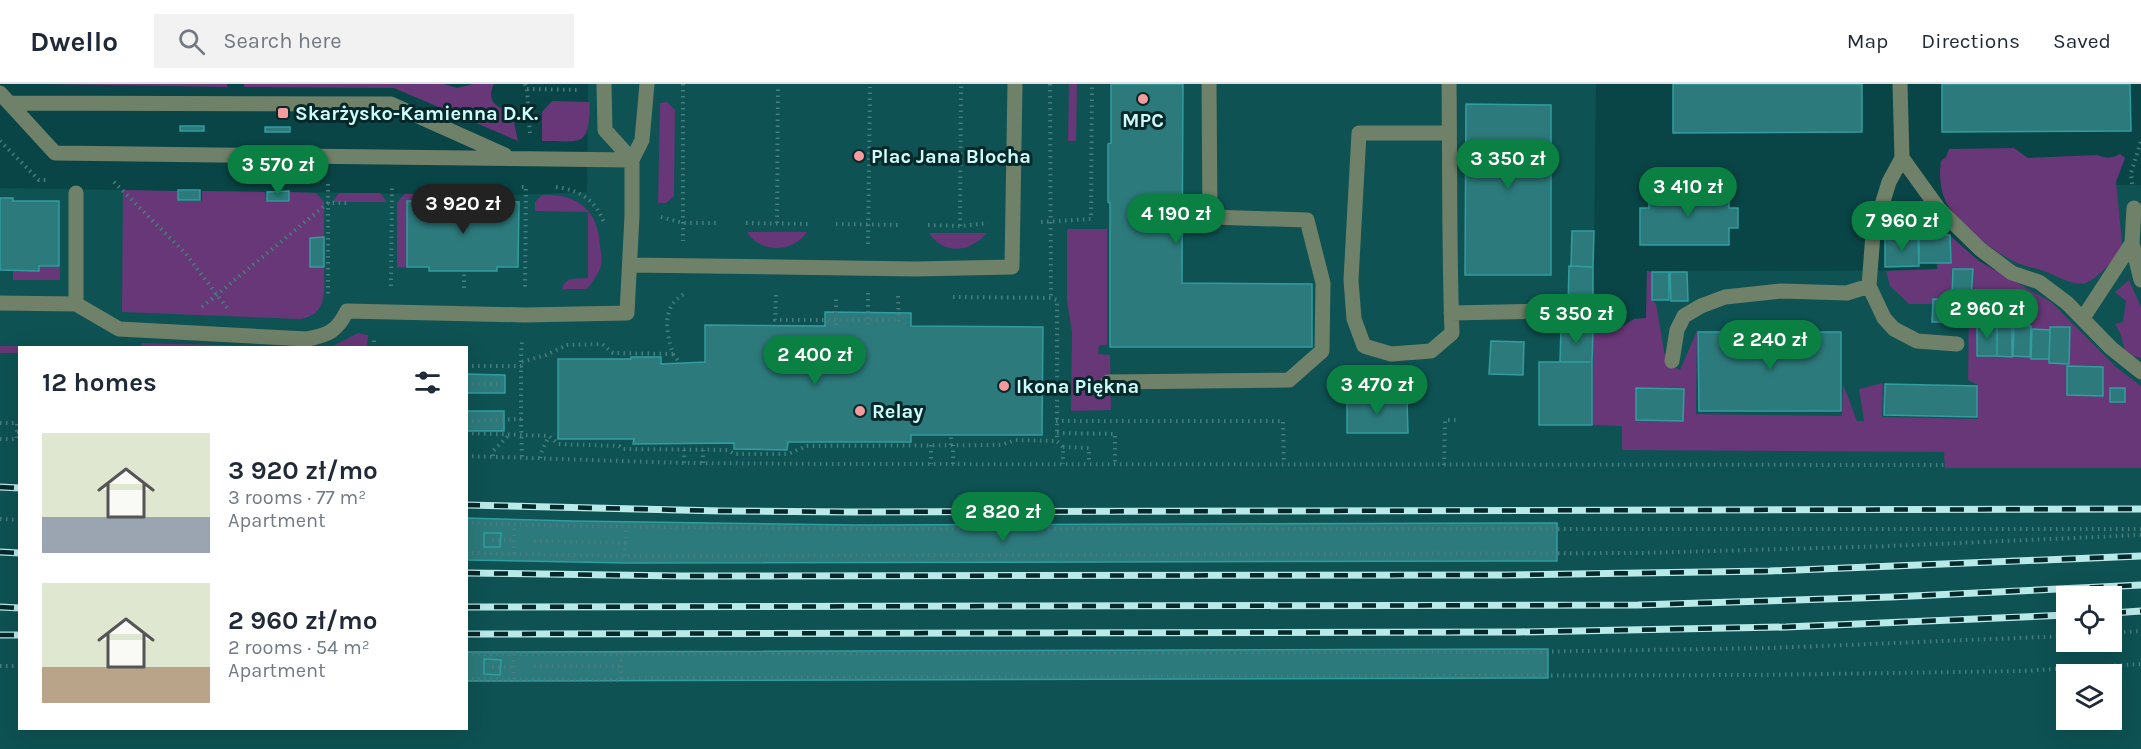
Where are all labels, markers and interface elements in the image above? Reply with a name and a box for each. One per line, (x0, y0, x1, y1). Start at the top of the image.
search box (154, 14, 574, 68)
text: Dwello (30, 25, 118, 58)
icon: search (175, 25, 208, 58)
text: Search here (223, 28, 342, 54)
text: Map (1847, 29, 1888, 53)
text: Directions (1921, 29, 2020, 53)
text: Saved (2053, 29, 2111, 53)
marker: MPC (1136, 92, 1150, 106)
place label: Skarżysko-Kamienna D.K. (295, 102, 538, 125)
marker: Skarżysko-Kamienna D.K. (276, 106, 290, 120)
place label: MPC (1122, 109, 1164, 132)
pin: 3 350 zł (1446, 139, 1570, 190)
pin: 3 570 zł (216, 145, 340, 196)
place label: Plac Jana Blocha (871, 145, 1031, 168)
text: 3 350 zł (1470, 147, 1546, 170)
marker: Plac Jana Blocha (852, 149, 866, 163)
text: 3 570 zł (242, 153, 314, 176)
pin: 3 410 zł (1626, 167, 1750, 218)
text: 3 410 zł (1653, 175, 1723, 198)
pin: 3 920 zł (401, 184, 525, 235)
text: 3 920 zł (425, 192, 501, 215)
pin: 4 190 zł (1114, 194, 1238, 245)
pin: 7 960 zł (1840, 201, 1964, 252)
text: 4 190 zł (1141, 202, 1211, 225)
text: 7 960 zł (1865, 209, 1939, 232)
pin: 2 960 zł (1925, 289, 2049, 340)
pin: 5 350 zł (1514, 294, 1638, 345)
text: 2 960 zł (1949, 297, 2025, 320)
text: 5 350 zł (1539, 302, 1613, 325)
pin: 2 240 zł (1708, 320, 1832, 371)
text: 2 240 zł (1733, 328, 1807, 351)
pin: 2 400 zł (753, 335, 877, 386)
text: 2 400 zł (777, 343, 853, 366)
pin: 3 470 zł (1315, 365, 1439, 416)
icon: filters (411, 366, 444, 399)
text: 12 homes (42, 367, 157, 398)
text: 3 470 zł (1340, 373, 1414, 396)
place label: Ikona Piękna (1016, 375, 1139, 398)
marker: Ikona Piękna (997, 379, 1011, 393)
place label: Relay (872, 400, 923, 423)
marker: Relay (853, 404, 867, 418)
text: 3 920 zł/mo (228, 455, 378, 486)
icon: home (90, 457, 162, 529)
text: 3 rooms · 77 m² (228, 486, 366, 509)
pin: 2 820 zł (941, 492, 1065, 543)
text: 2 820 zł (965, 500, 1041, 523)
text: Apartment (228, 509, 326, 532)
map controls (2056, 586, 2122, 730)
button: locate (2056, 586, 2122, 652)
text: 2 960 zł/mo (228, 605, 377, 636)
icon: home (90, 607, 162, 679)
text: 2 rooms · 54 m² (228, 636, 370, 659)
text: Apartment (228, 659, 326, 682)
button: layers (2056, 664, 2122, 730)

